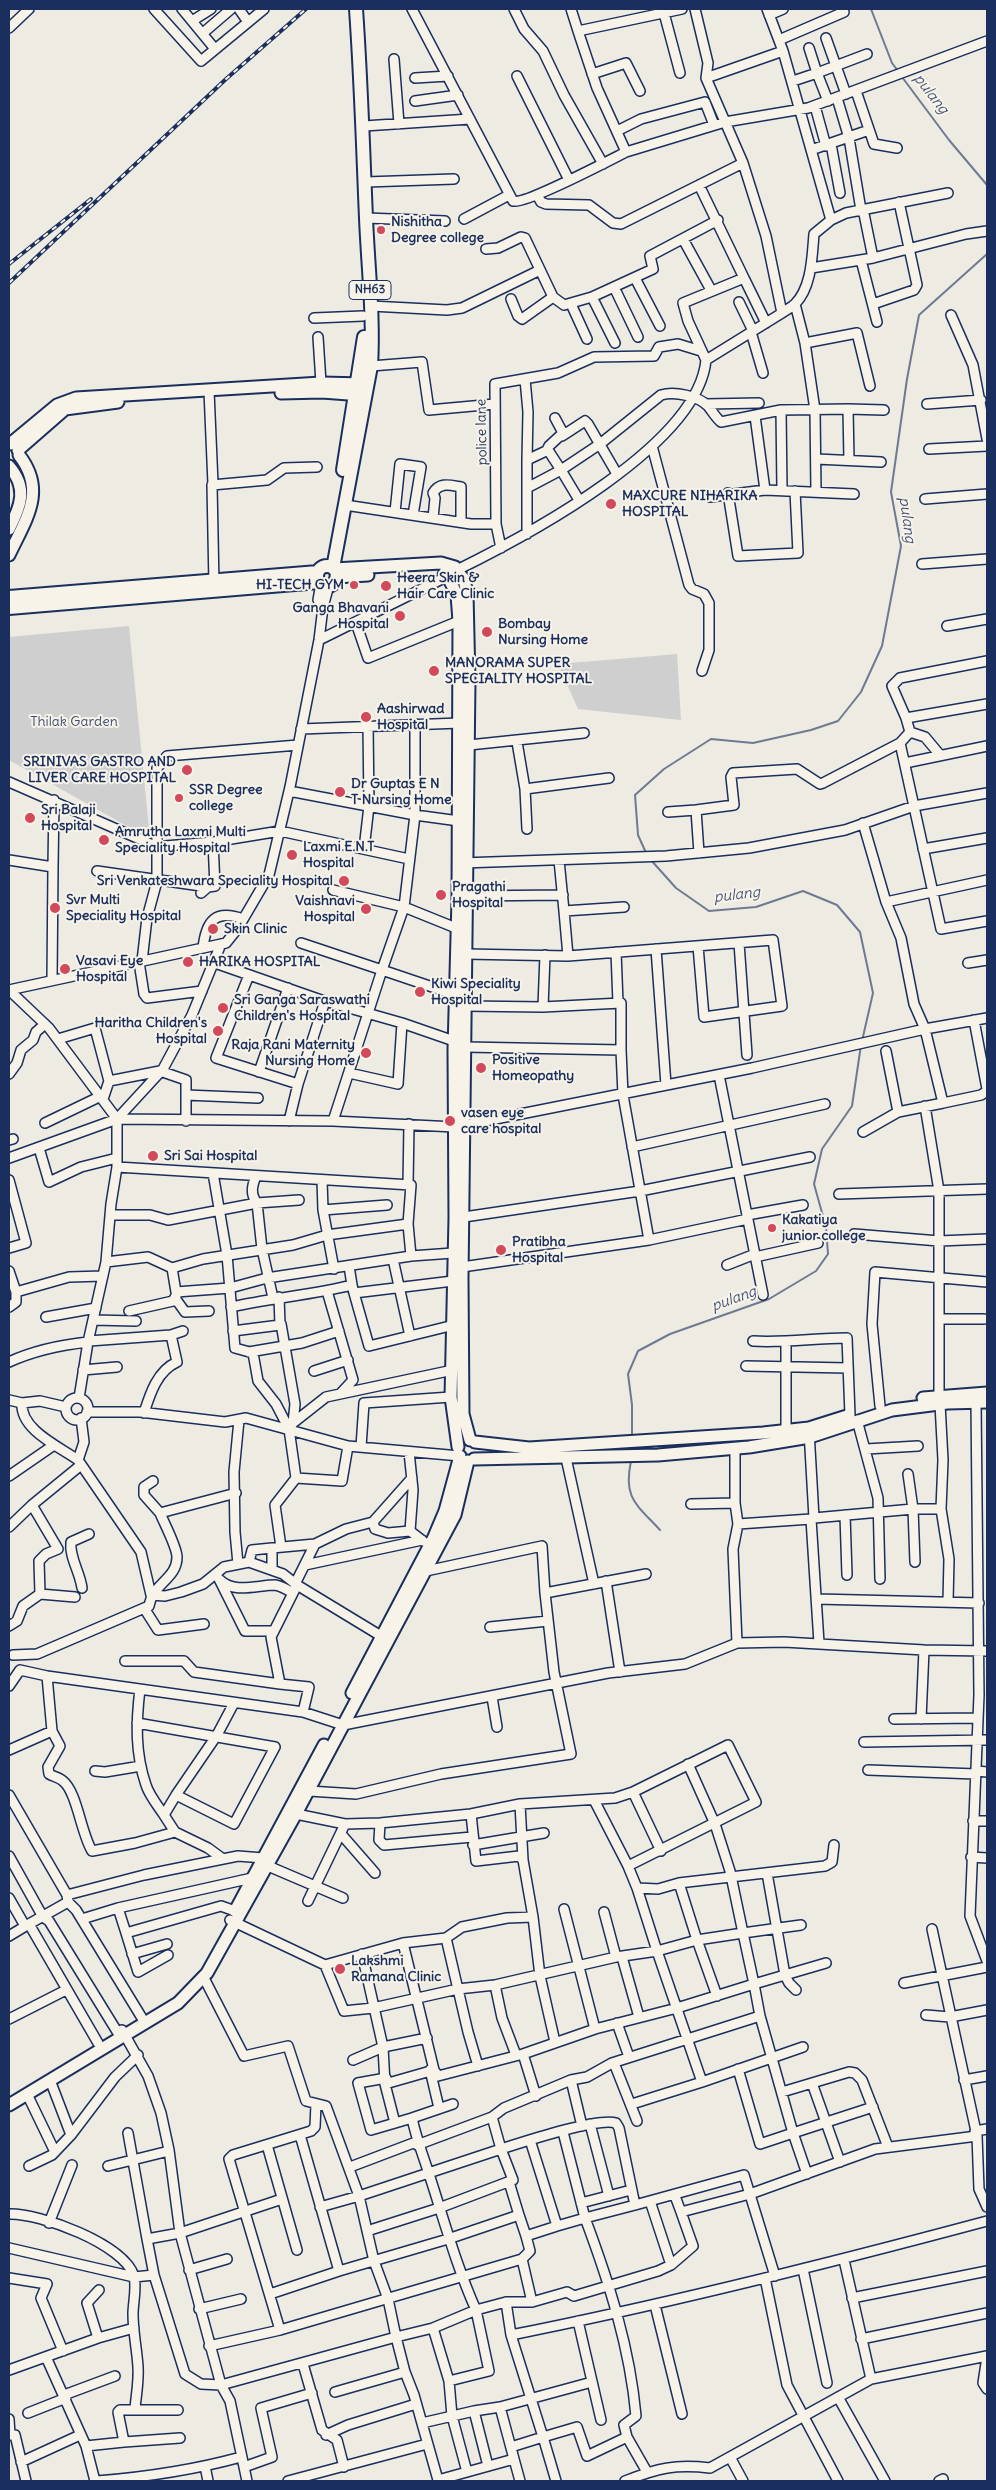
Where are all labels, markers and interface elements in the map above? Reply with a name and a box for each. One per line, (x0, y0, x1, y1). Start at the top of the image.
water label: pulang (910, 70, 952, 118)
place label: Nishitha Degree college (391, 214, 484, 246)
marker: Nishitha Degree college (375, 224, 387, 236)
road number: NH63 (349, 280, 391, 300)
street label: police lane (473, 399, 491, 465)
place label: MAXCURE NIHARIKA HOSPITAL (622, 488, 757, 520)
water label: pulang (895, 496, 919, 544)
marker: MAXCURE NIHARIKA HOSPITAL (604, 497, 618, 511)
place label: Heera Skin & Hair Care Clinic (397, 570, 494, 602)
place label: HI-TECH GYM (256, 577, 344, 593)
marker: HI-TECH GYM (348, 579, 360, 591)
marker: Heera Skin & Hair Care Clinic (379, 579, 393, 593)
place label: Ganga Bhavani Hospital (292, 600, 389, 632)
marker: Ganga Bhavani Hospital (393, 609, 407, 623)
place label: Bombay Nursing Home (498, 616, 588, 648)
marker: Bombay Nursing Home (480, 625, 494, 639)
place label: MANORAMA SUPER SPECIALITY HOSPITAL (445, 655, 592, 688)
marker: MANORAMA SUPER SPECIALITY HOSPITAL (427, 664, 441, 678)
place label: Aashirwad Hospital (377, 701, 444, 734)
marker: Aashirwad Hospital (359, 710, 373, 724)
park label: Thilak Garden (30, 714, 118, 730)
place label: SRINIVAS GASTRO AND LIVER CARE HOSPITAL (23, 754, 176, 786)
marker: SRINIVAS GASTRO AND LIVER CARE HOSPITAL (180, 763, 194, 777)
place label: Dr Guptas E N T Nursing Home (351, 776, 452, 809)
place label: SSR Degree college (189, 782, 262, 814)
marker: Dr Guptas E N T Nursing Home (333, 785, 347, 799)
marker: SSR Degree college (173, 792, 185, 804)
place label: Sri Balaji Hospital (41, 802, 96, 834)
marker: Sri Balaji Hospital (23, 811, 37, 825)
place label: Amrutha Laxmi Multi Speciality Hospital (115, 824, 246, 856)
marker: Amrutha Laxmi Multi Speciality Hospital (97, 833, 111, 847)
place label: Laxmi E.N.T Hospital (303, 839, 375, 872)
marker: Laxmi E.N.T Hospital (285, 848, 299, 862)
place label: Sri Venkateshwara Speciality Hospital (97, 873, 333, 889)
marker: Sri Venkateshwara Speciality Hospital (337, 874, 351, 888)
place label: Pragathi Hospital (452, 879, 506, 912)
water label: pulang (713, 883, 761, 907)
marker: Pragathi Hospital (434, 888, 448, 902)
place label: Svr Multi Speciality Hospital (66, 892, 181, 924)
place label: Vaishnavi Hospital (295, 893, 355, 926)
marker: Svr Multi Speciality Hospital (48, 901, 62, 915)
marker: Vaishnavi Hospital (359, 902, 373, 916)
place label: Skin Clinic (224, 921, 287, 937)
marker: Skin Clinic (206, 922, 220, 936)
place label: Vasavi Eye Hospital (76, 953, 143, 986)
place label: HARIKA HOSPITAL (199, 954, 320, 970)
marker: HARIKA HOSPITAL (181, 955, 195, 969)
marker: Vasavi Eye Hospital (58, 962, 72, 976)
place label: Kiwi Speciality Hospital (431, 976, 521, 1009)
marker: Kiwi Speciality Hospital (413, 985, 427, 999)
place label: Sri Ganga Saraswathi Children's Hospital (234, 992, 370, 1024)
marker: Sri Ganga Saraswathi Children's Hospital (216, 1001, 230, 1015)
place label: Haritha Children's Hospital (94, 1015, 207, 1048)
marker: Haritha Children's Hospital (211, 1024, 225, 1038)
place label: Raja Rani Maternity Nursing Home (231, 1037, 355, 1070)
marker: Raja Rani Maternity Nursing Home (359, 1046, 373, 1060)
place label: Positive Homeopathy (492, 1052, 574, 1084)
marker: Positive Homeopathy (474, 1061, 488, 1075)
place label: vasen eye care hospital (461, 1105, 541, 1138)
marker: vasen eye care hospital (443, 1114, 457, 1128)
place label: Sri Sai Hospital (164, 1148, 257, 1164)
marker: Sri Sai Hospital (146, 1149, 160, 1163)
place label: Kakatiya junior college (782, 1212, 865, 1244)
marker: Kakatiya junior college (766, 1222, 778, 1234)
place label: Pratibha Hospital (512, 1234, 566, 1266)
marker: Pratibha Hospital (494, 1243, 508, 1257)
water label: pulang (709, 1283, 759, 1315)
place label: Lakshmi Ramana Clinic (351, 1953, 441, 1985)
marker: Lakshmi Ramana Clinic (333, 1962, 347, 1976)

